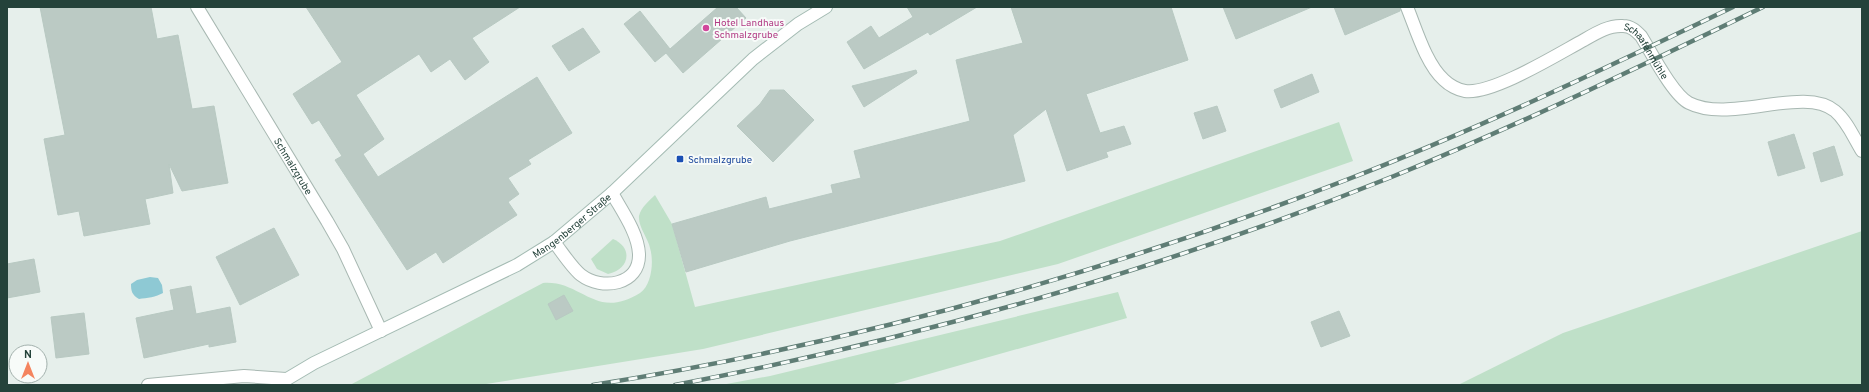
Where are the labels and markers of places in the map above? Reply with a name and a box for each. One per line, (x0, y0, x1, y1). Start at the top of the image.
place label: Hotel Landhaus Schmalzgrube (714, 17, 784, 42)
marker: Hotel Landhaus Schmalzgrube (701, 23, 711, 33)
marker: Schmalzgrube (675, 154, 685, 164)
place label: Schmalzgrube (688, 154, 752, 167)

